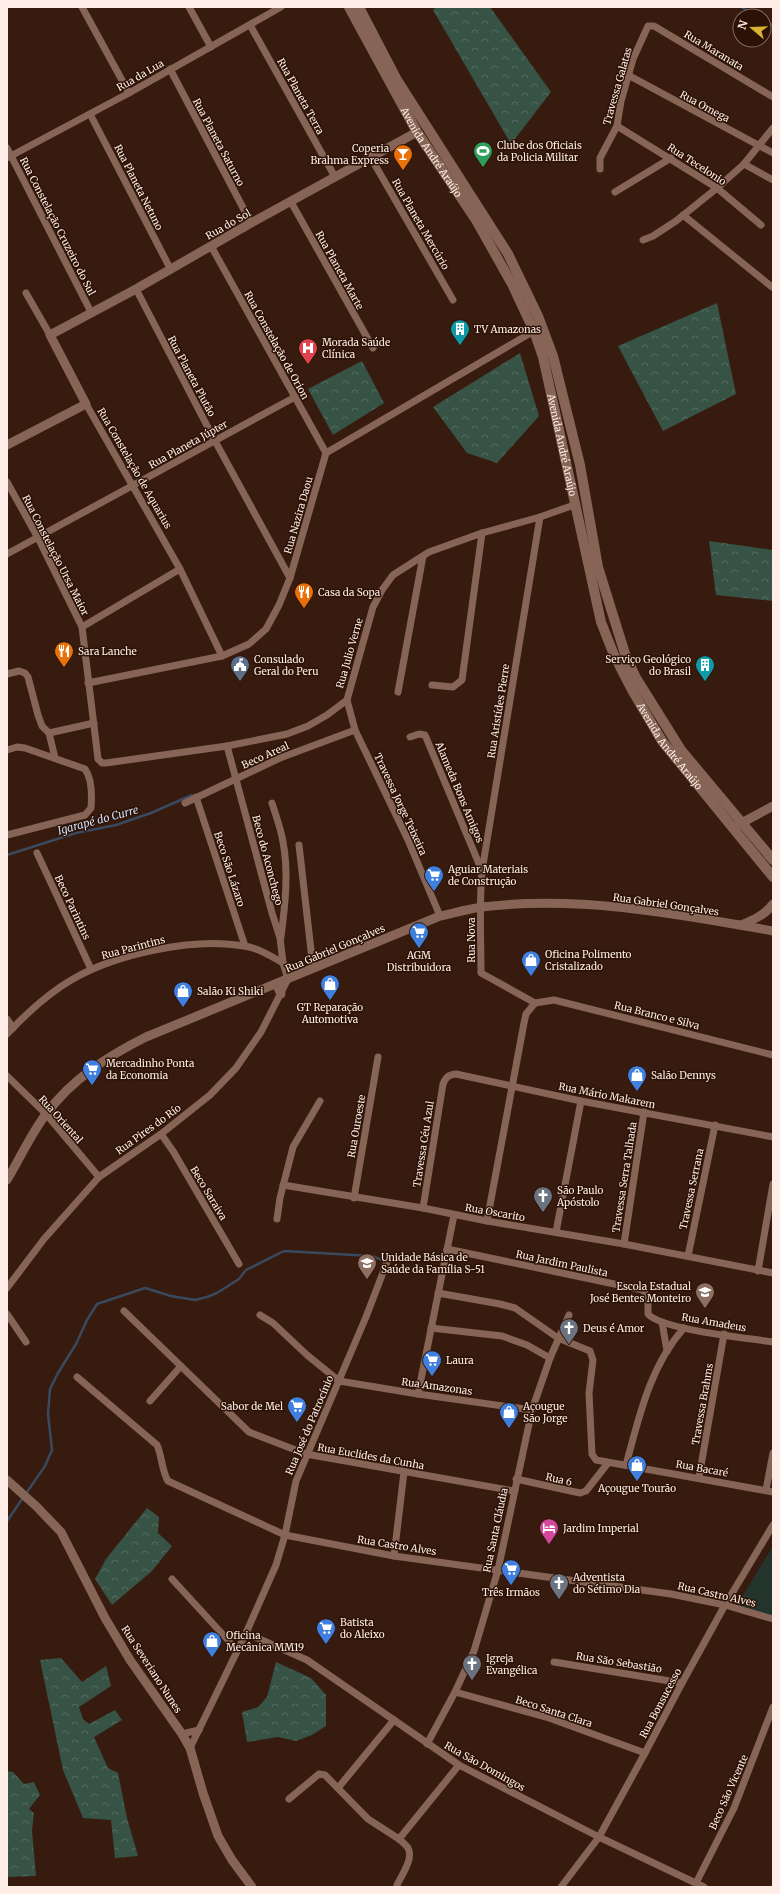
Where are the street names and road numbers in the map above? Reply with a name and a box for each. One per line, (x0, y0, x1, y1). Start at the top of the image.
street label: Rua Maranata (682, 28, 746, 74)
street label: Travessa Galatas (600, 46, 635, 127)
street label: Rua da Lua (114, 56, 167, 94)
street label: Rua Planeta Terra (274, 56, 327, 137)
street label: Rua Omega (678, 88, 733, 125)
street label: Rua Planeta Saturno (190, 96, 247, 189)
street label: Avenida André Araújo (397, 104, 465, 200)
street label: Rua Tecelonio (665, 141, 729, 188)
street label: Rua Planeta Netuno (111, 142, 166, 232)
street label: Rua Constelação Cruzeiro do Sul (17, 155, 98, 298)
street label: Rua Planeta Mercúrio (389, 176, 452, 272)
street label: Rua do Sol (203, 206, 253, 243)
street label: Rua Planeta Marte (313, 229, 367, 312)
street label: Rua Constelação de Orion (241, 289, 312, 402)
street label: Rua Planeta Plutão (165, 334, 218, 419)
street label: Avenida André Araújo (544, 392, 579, 497)
street label: Rua Constelação de Aquarius (95, 405, 175, 531)
street label: Rua Planeta Júpter (147, 417, 230, 472)
street label: Rua Nazira Daou (281, 475, 316, 555)
street label: Rua Constelação Ursa Maior (19, 493, 92, 618)
street label: Rua Julio Verne (333, 616, 366, 690)
street label: Rua Aristídes Pierre (485, 663, 512, 759)
street label: Avenida André Araújo (633, 700, 705, 793)
street label: Beco Areal (239, 739, 291, 772)
street label: Alameda Bons Amigos (432, 739, 487, 845)
street label: Travessa Jorge Teixeira (371, 751, 430, 858)
street label: Beco do Aconchego (249, 814, 286, 907)
street label: Beco São Lázaro (211, 830, 248, 909)
street label: Beco Parintins (52, 873, 93, 942)
street label: Rua Gabriel Gonçalves (612, 891, 720, 918)
street label: Rua Nova (465, 917, 478, 963)
street label: Rua Gabriel Gonçalves (283, 922, 387, 975)
street label: Rua Parintins (100, 933, 167, 962)
street label: Rua Branco e Silva (613, 999, 702, 1033)
street label: Rua Mário Makarem (557, 1080, 656, 1111)
street label: Rua Oriental (36, 1093, 86, 1146)
street label: Rua Ouroeste (345, 1094, 368, 1159)
street label: Travessa Céu Azul (410, 1100, 437, 1188)
street label: Rua Pires do Río (113, 1101, 184, 1157)
street label: Travessa Serra Talhada (609, 1120, 640, 1233)
street label: Travessa Serrana (677, 1147, 707, 1231)
street label: Beco Saraiva (187, 1164, 230, 1223)
street label: Rua Oscarito (464, 1201, 526, 1224)
street label: Rua Jardim Paulista (515, 1247, 610, 1280)
street label: Rua Amadeus (680, 1310, 747, 1335)
street label: Travessa Brahms (689, 1362, 716, 1446)
street label: Rua José do Patrocínio (283, 1373, 336, 1477)
street label: Rua Amazonas (401, 1375, 473, 1398)
street label: Rua Euclides da Cunha (316, 1441, 426, 1472)
street label: Rua Bacaré (675, 1457, 729, 1480)
street label: Rua 6 (544, 1470, 573, 1489)
street label: Rua Santa Cláudia (480, 1486, 511, 1574)
street label: Rua Castro Alves (356, 1533, 438, 1558)
street label: Rua Castro Alves (676, 1579, 757, 1610)
street label: Rua Severiano Nunes (118, 1623, 185, 1715)
street label: Rua São Sebastião (575, 1649, 663, 1676)
street label: Rua Bonsucesso (637, 1666, 684, 1740)
street label: Beco Santa Clara (514, 1693, 594, 1730)
street label: Rua São Domingos (442, 1739, 528, 1794)
street label: Beco São Vicente (706, 1753, 751, 1832)

